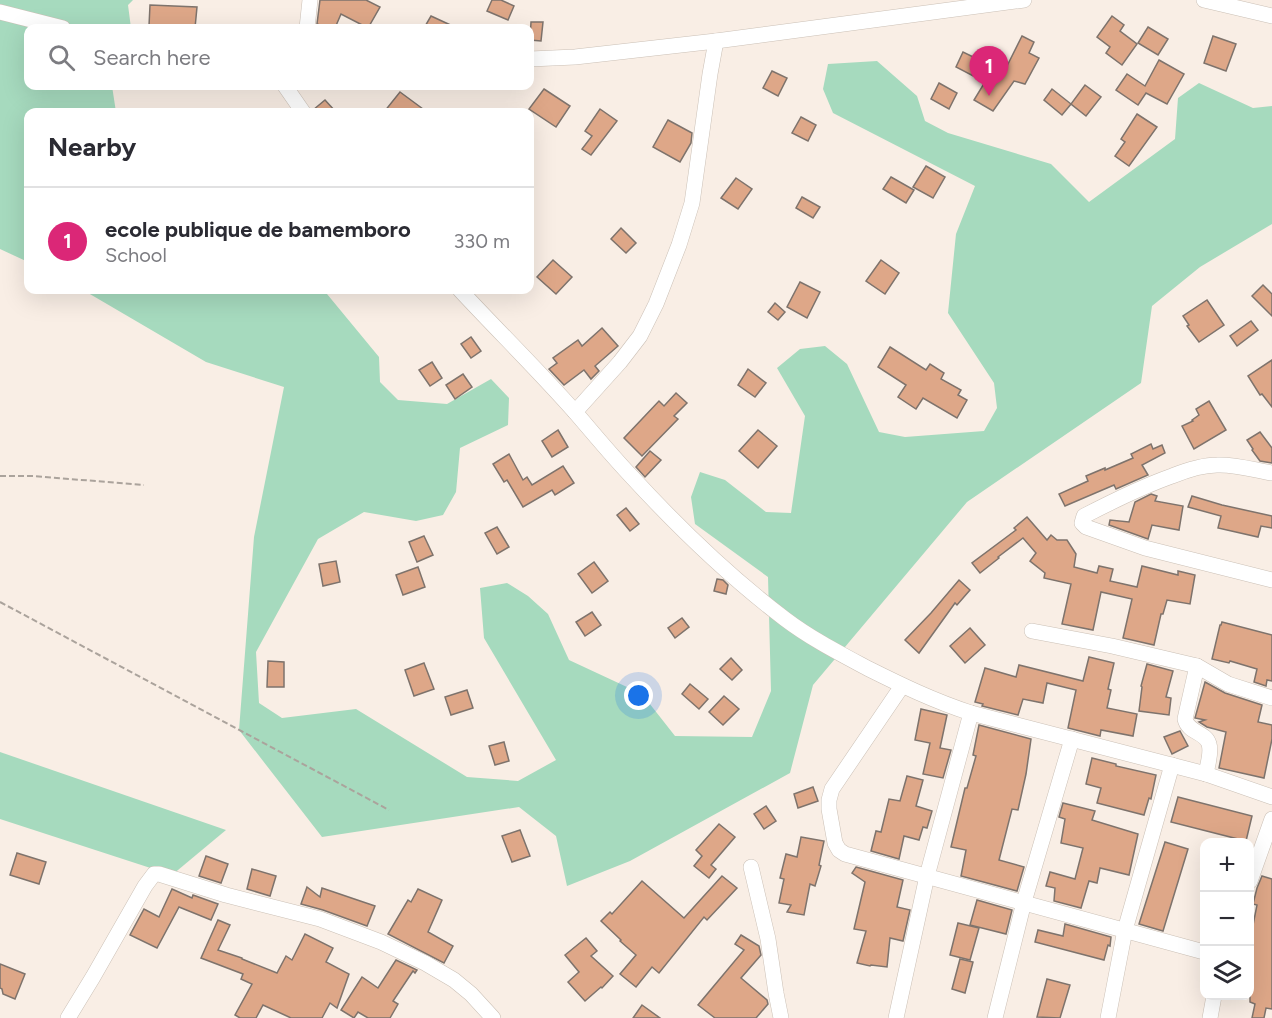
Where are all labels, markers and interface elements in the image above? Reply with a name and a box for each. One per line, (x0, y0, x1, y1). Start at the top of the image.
search box (24, 24, 534, 90)
icon: search (45, 41, 78, 74)
text: Search here (93, 44, 211, 71)
pin: 1 (970, 46, 1008, 96)
text: Nearby (48, 131, 136, 163)
text: ecole publique de bamemboro (105, 216, 411, 243)
text: 1 (63, 229, 72, 253)
text: 330 m (453, 229, 510, 253)
text: School (105, 243, 167, 267)
your location (624, 681, 653, 710)
map controls (1200, 838, 1254, 1000)
button: + (1200, 838, 1254, 892)
button: − (1200, 892, 1254, 946)
button: layers (1200, 946, 1254, 1000)

